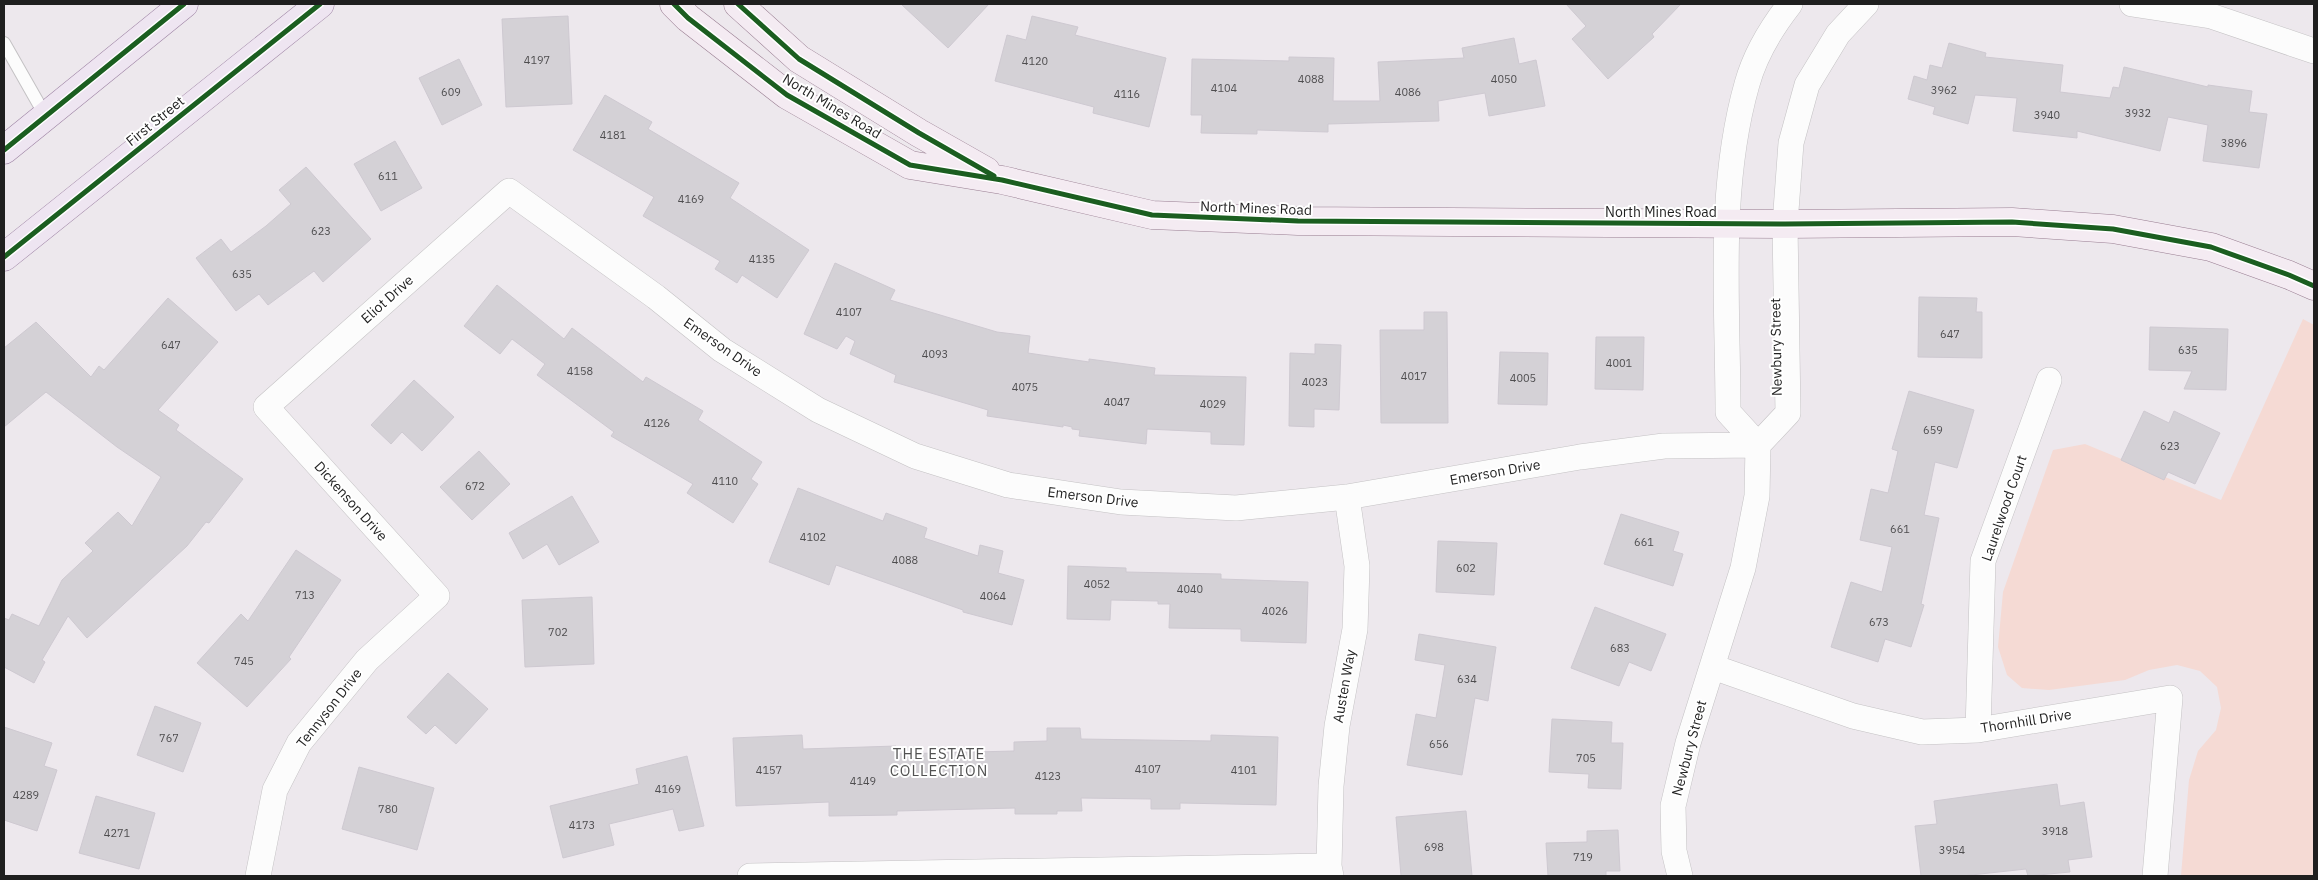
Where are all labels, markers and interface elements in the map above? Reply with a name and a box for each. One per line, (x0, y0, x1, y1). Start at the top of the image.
house number: 4197 (524, 53, 550, 67)
house number: 4120 (1022, 54, 1048, 68)
street label: North Mines Road (779, 69, 885, 143)
house number: 4088 (1298, 72, 1324, 86)
house number: 4050 (1491, 72, 1517, 86)
house number: 4104 (1211, 81, 1238, 95)
house number: 3962 (1931, 83, 1957, 97)
house number: 609 (441, 85, 461, 99)
house number: 4086 (1395, 85, 1421, 99)
house number: 4116 (1114, 87, 1140, 101)
street label: First Street (122, 92, 188, 150)
house number: 3932 (2125, 106, 2151, 120)
house number: 3940 (2034, 108, 2060, 122)
house number: 4181 (600, 128, 627, 142)
house number: 3896 (2221, 136, 2247, 150)
house number: 611 (378, 169, 398, 183)
house number: 4169 (678, 192, 704, 206)
street label: North Mines Road (1200, 197, 1312, 219)
street label: North Mines Road (1605, 203, 1717, 221)
house number: 623 (311, 224, 331, 238)
house number: 4135 (749, 252, 775, 266)
house number: 635 (232, 267, 252, 281)
street label: Eliot Drive (357, 271, 417, 327)
street label: Newbury Street (1766, 298, 1786, 396)
house number: 4107 (836, 305, 862, 319)
street label: Emerson Drive (680, 313, 766, 381)
house number: 647 (1940, 327, 1960, 341)
house number: 647 (161, 338, 181, 352)
house number: 635 (2178, 343, 2198, 357)
house number: 4093 (922, 347, 948, 361)
house number: 4001 (1606, 356, 1633, 370)
house number: 4158 (567, 364, 593, 378)
house number: 4017 (1401, 369, 1427, 383)
house number: 4005 (1510, 371, 1536, 385)
house number: 4023 (1302, 375, 1328, 389)
house number: 4075 (1012, 380, 1038, 394)
house number: 4047 (1104, 395, 1130, 409)
house number: 4029 (1200, 397, 1226, 411)
house number: 4126 (644, 416, 670, 430)
house number: 659 (1923, 423, 1943, 437)
house number: 623 (2160, 439, 2180, 453)
street label: Laurelwood Court (1977, 452, 2031, 564)
street label: Emerson Drive (1448, 455, 1542, 489)
street label: Dickenson Drive (310, 457, 392, 545)
house number: 4110 (712, 474, 738, 488)
house number: 672 (465, 479, 485, 493)
street label: Emerson Drive (1046, 482, 1140, 512)
house number: 661 (1890, 522, 1910, 536)
house number: 4102 (800, 530, 826, 544)
house number: 661 (1634, 535, 1654, 549)
house number: 4088 (892, 553, 918, 567)
house number: 602 (1456, 561, 1476, 575)
house number: 4052 (1084, 577, 1110, 591)
house number: 4040 (1177, 582, 1203, 596)
house number: 713 (295, 588, 315, 602)
house number: 4064 (980, 589, 1007, 603)
house number: 4026 (1262, 604, 1288, 618)
house number: 673 (1869, 615, 1889, 629)
house number: 702 (548, 625, 568, 639)
house number: 683 (1610, 641, 1630, 655)
street label: Austen Way (1329, 648, 1359, 724)
house number: 745 (234, 654, 254, 668)
street label: Tennyson Drive (292, 664, 366, 751)
house number: 634 (1457, 672, 1477, 686)
street label: Newbury Street (1668, 698, 1710, 798)
street label: Thornhill Drive (1979, 705, 2073, 737)
house number: 767 (159, 731, 179, 745)
house number: 656 (1429, 737, 1449, 751)
district label: THE ESTATE COLLECTION (890, 744, 988, 780)
house number: 705 (1576, 751, 1596, 765)
house number: 4107 (1135, 762, 1161, 776)
house number: 4157 (756, 763, 782, 777)
house number: 4101 (1231, 763, 1258, 777)
house number: 4123 (1035, 769, 1061, 783)
house number: 4149 (850, 774, 876, 788)
house number: 4169 (655, 782, 681, 796)
house number: 4289 (13, 788, 39, 802)
house number: 780 (378, 802, 398, 816)
house number: 4173 (569, 818, 595, 832)
house number: 3918 (2042, 824, 2068, 838)
house number: 4271 (104, 826, 131, 840)
house number: 698 (1424, 840, 1444, 854)
house number: 3954 (1939, 843, 1966, 857)
house number: 719 (1573, 850, 1593, 864)

